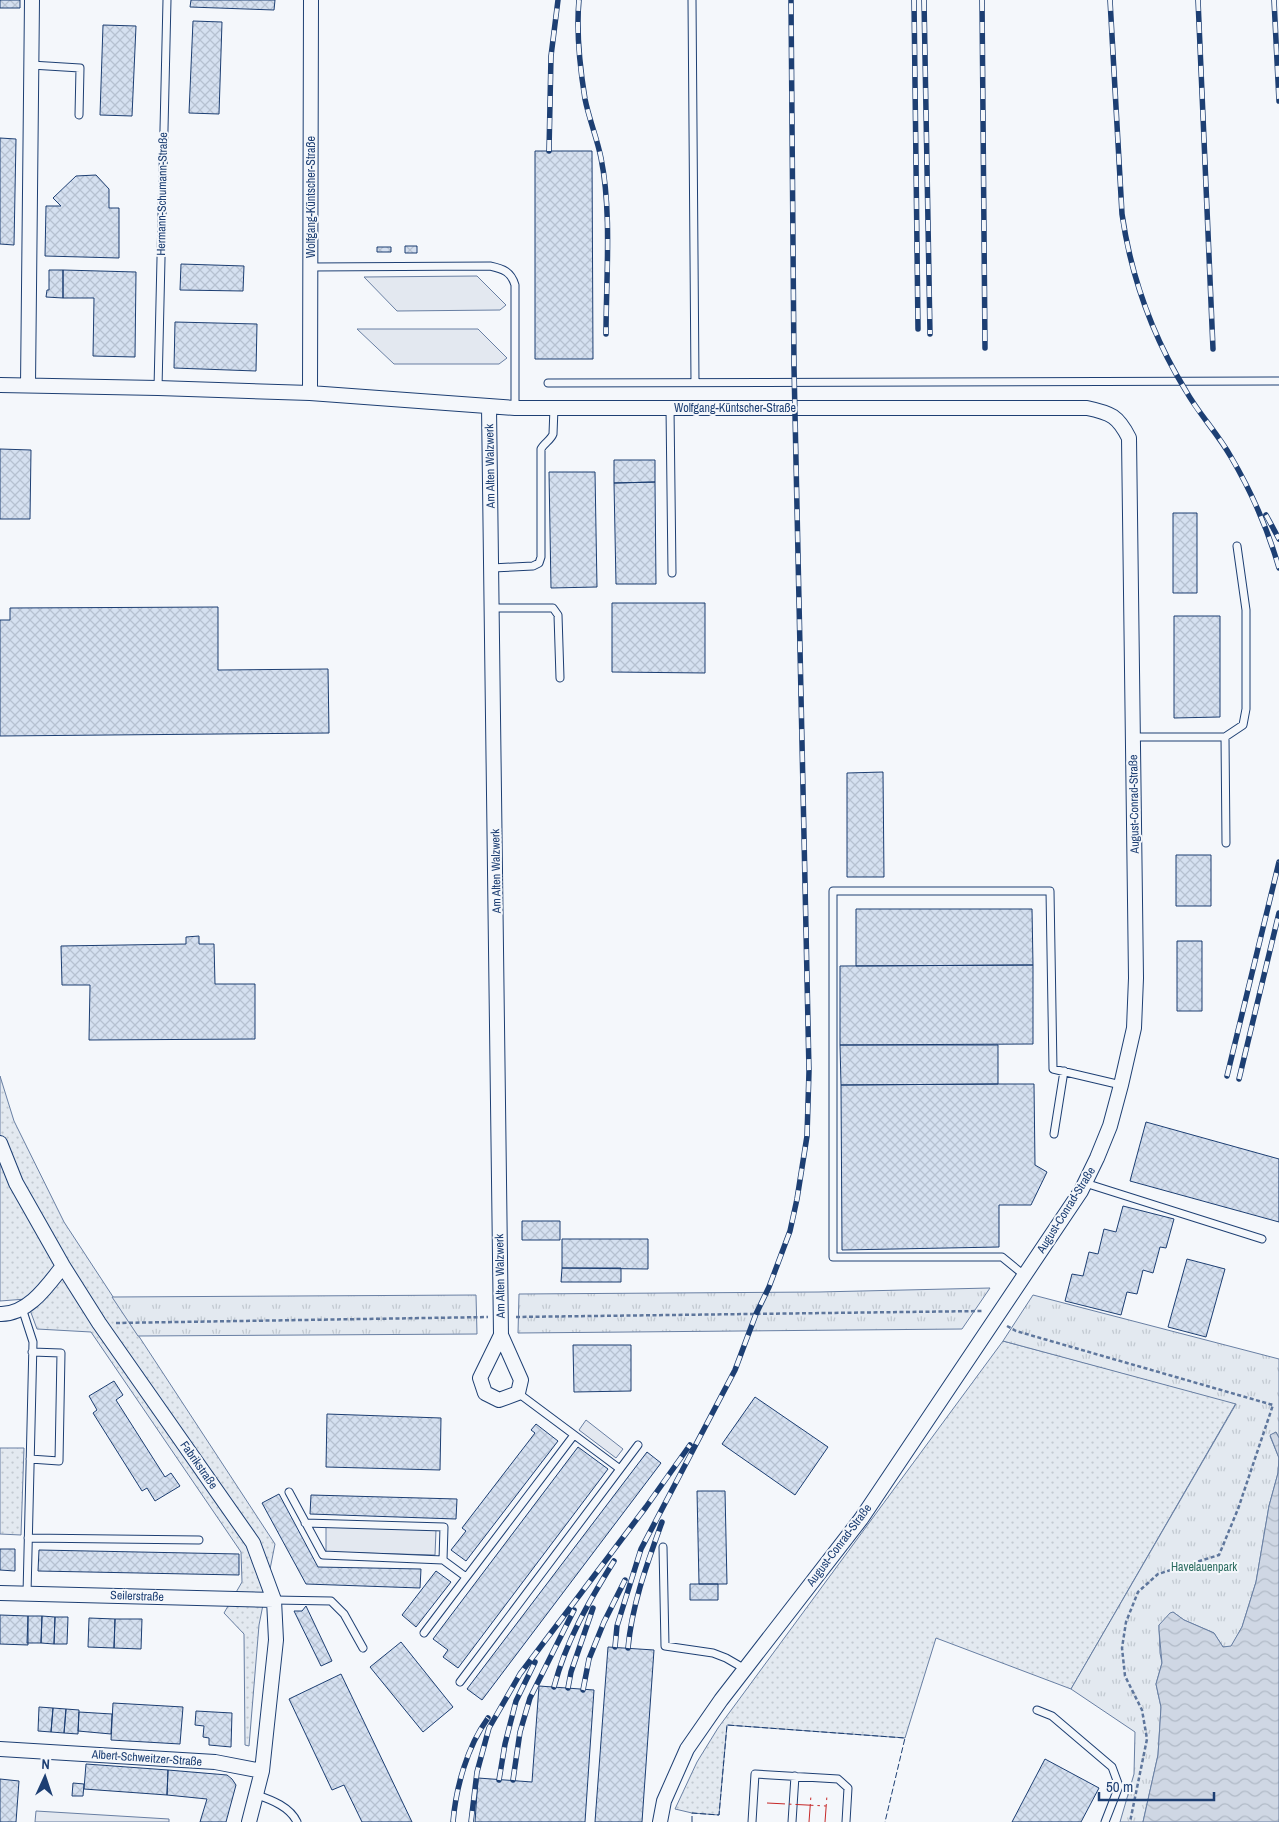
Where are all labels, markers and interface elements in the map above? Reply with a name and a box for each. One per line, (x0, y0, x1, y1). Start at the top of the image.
street label: Hermann-Schumann-Straße (153, 132, 171, 256)
street label: Wolfgang-Küntscher-Straße (303, 136, 319, 258)
street label: Wolfgang-Küntscher-Straße (674, 400, 796, 416)
street label: Am Alten Walzwerk (481, 424, 499, 509)
street label: August-Conrad-Straße (1125, 754, 1143, 855)
street label: Am Alten Walzwerk (487, 829, 505, 914)
street label: August-Conrad-Straße (1032, 1164, 1099, 1257)
street label: Am Alten Walzwerk (491, 1234, 509, 1319)
street label: Fabrikstraße (177, 1438, 221, 1492)
street label: August-Conrad-Straße (802, 1501, 875, 1590)
park label: Havelauenpark (1171, 1559, 1237, 1575)
street label: Seilerstraße (110, 1587, 164, 1605)
street label: Albert-Schweitzer-Straße (90, 1746, 203, 1770)
north arrow (20, 1752, 70, 1802)
text: N (41, 1755, 50, 1773)
scale bar (1099, 1770, 1214, 1802)
text: 50 m (1106, 1776, 1133, 1797)

